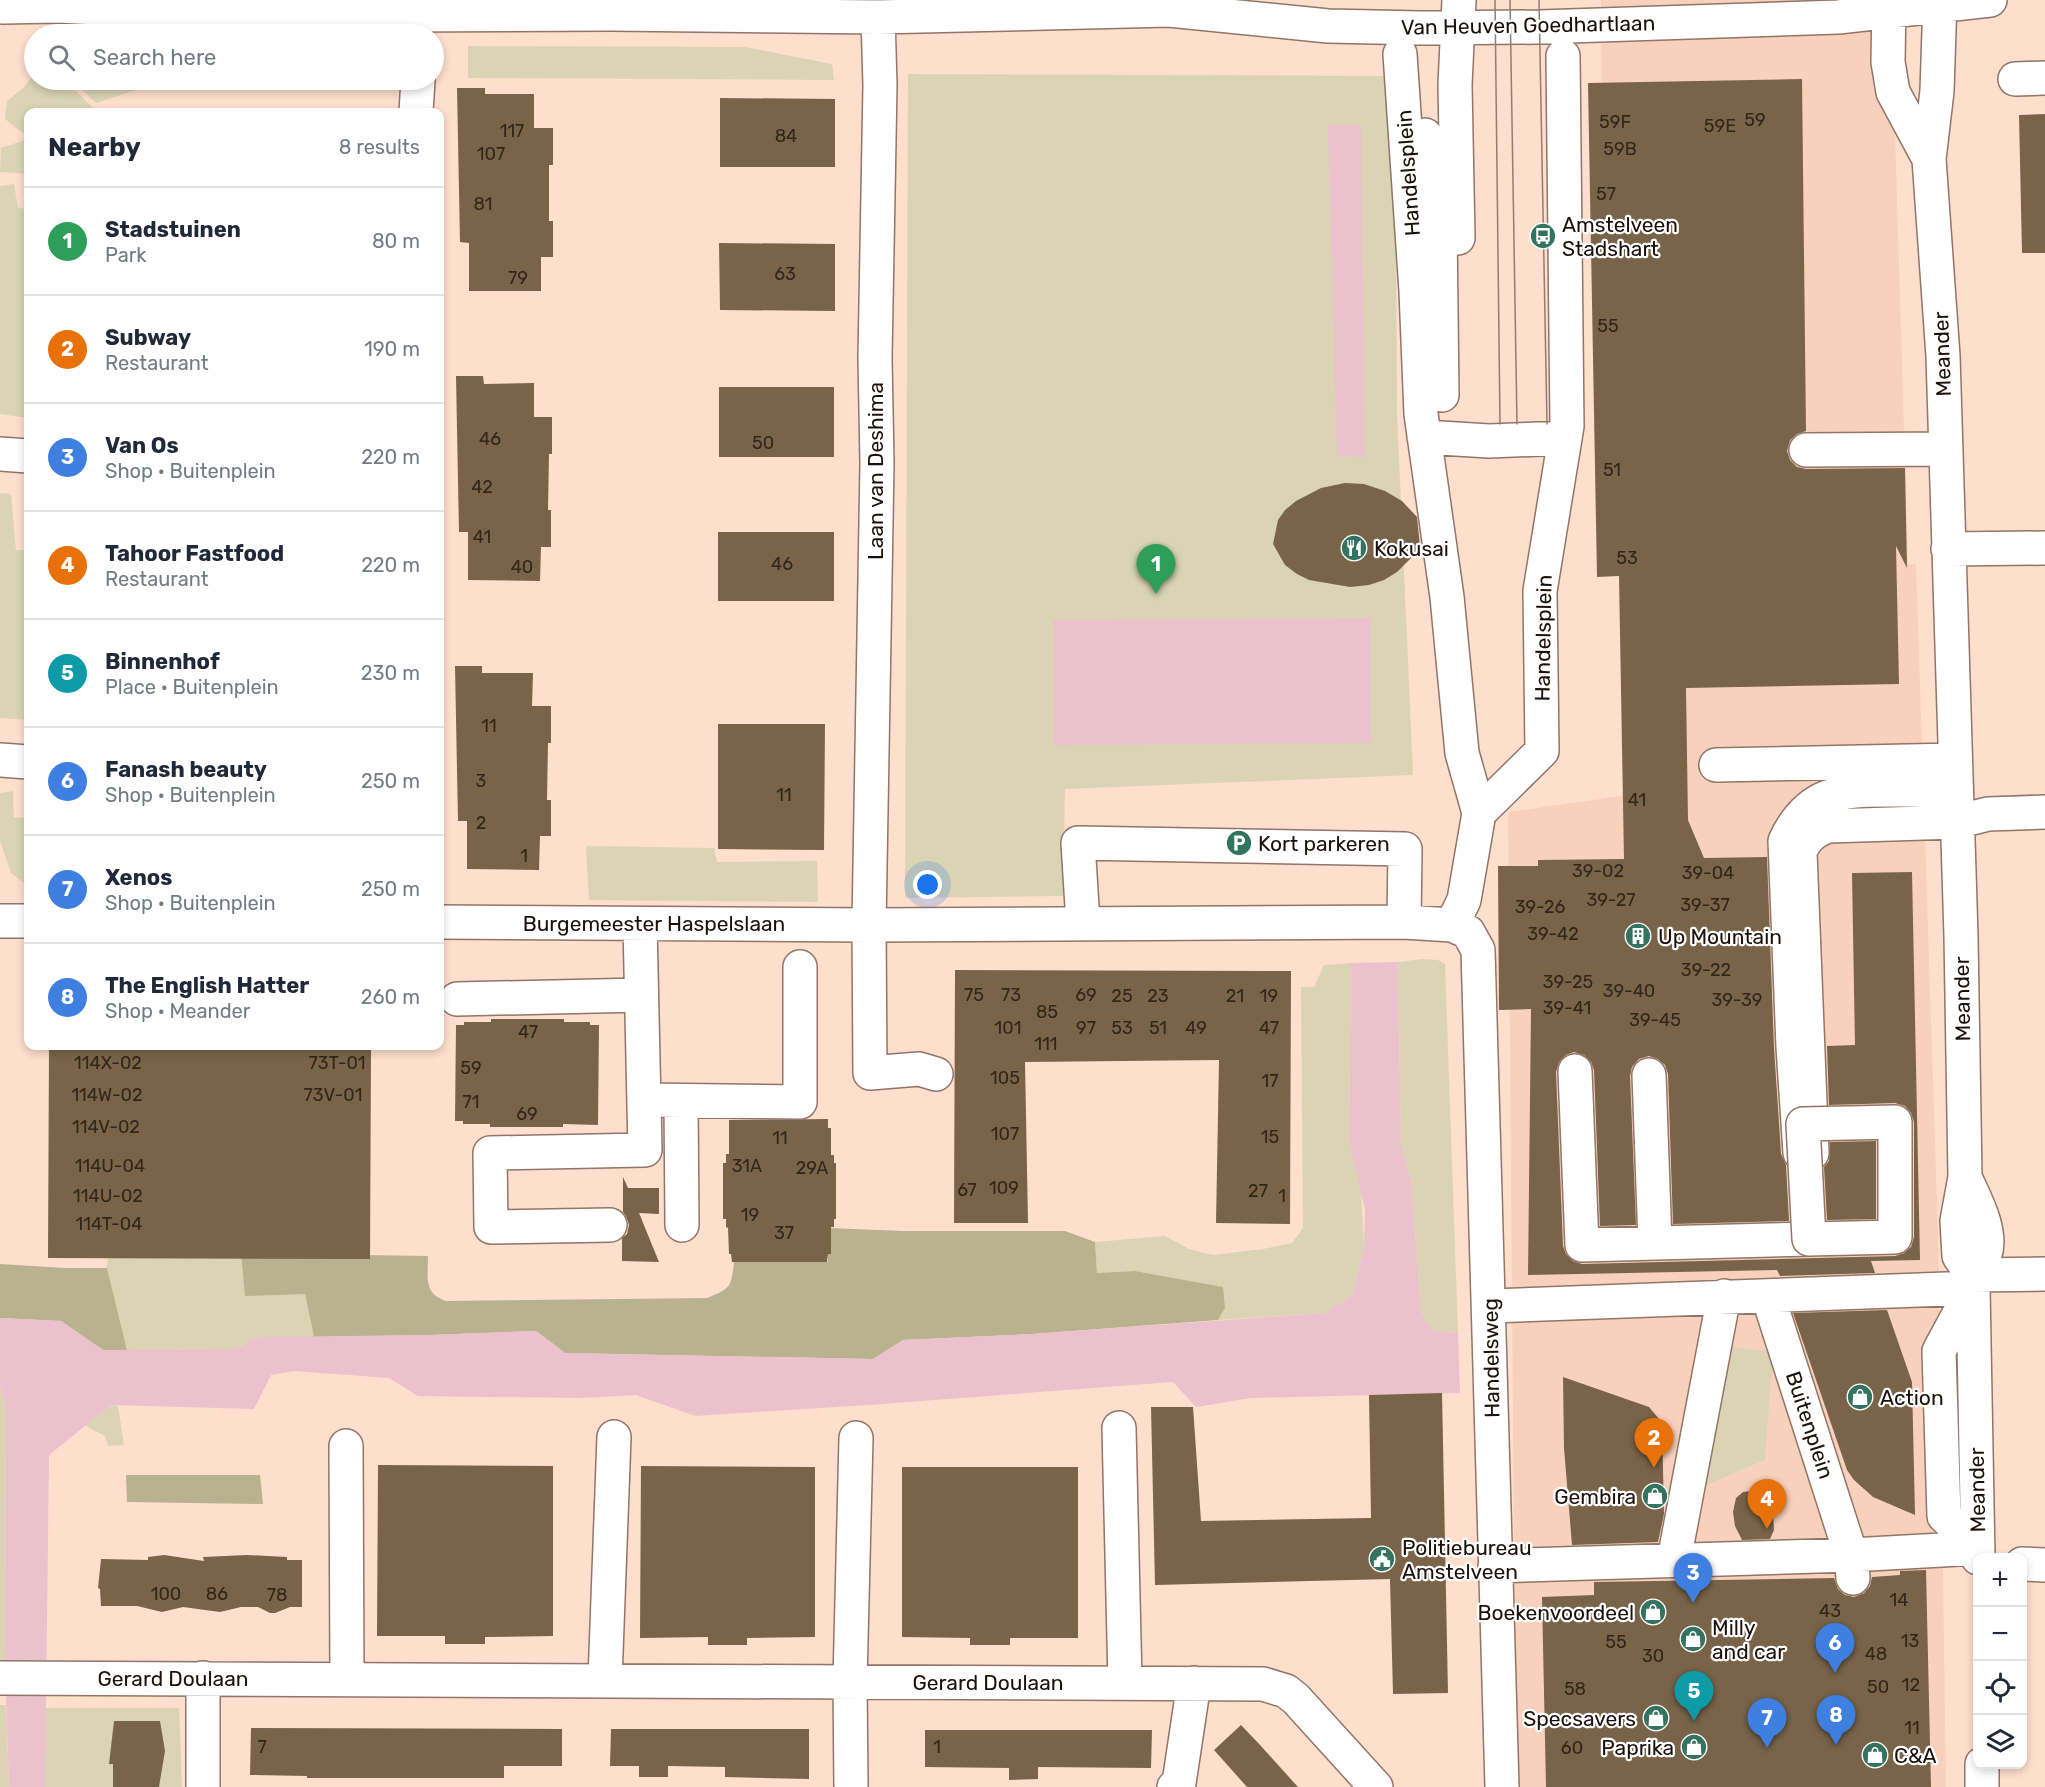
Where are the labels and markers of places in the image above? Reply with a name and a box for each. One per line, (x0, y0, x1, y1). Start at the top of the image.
place label: Amstelveen Stadshart (1562, 212, 1678, 261)
bus stop icon: Amstelveen Stadshart (1528, 221, 1558, 251)
restaurant icon: Kokusai (1339, 533, 1369, 563)
place label: Kokusai (1374, 536, 1449, 561)
pin: 1 (1136, 544, 1176, 594)
parking icon: Kort parkeren (1224, 828, 1254, 858)
place label: Kort parkeren (1258, 831, 1390, 856)
building icon: Up Mountain (1623, 921, 1653, 951)
place label: Up Mountain (1658, 924, 1782, 949)
shop icon: Action (1845, 1382, 1875, 1412)
place label: Action (1880, 1385, 1944, 1410)
pin: 2 (1634, 1418, 1674, 1468)
pin: 4 (1748, 1480, 1786, 1529)
shop icon: Gembira (1640, 1481, 1670, 1511)
place label: Gembira (1554, 1484, 1636, 1509)
place label: Politiebureau Amstelveen (1402, 1535, 1532, 1584)
public building icon: Politiebureau Amstelveen (1367, 1544, 1397, 1574)
pin: 3 (1674, 1554, 1712, 1603)
shop icon: Boekenvoordeel (1638, 1597, 1668, 1627)
place label: Boekenvoordeel (1477, 1600, 1634, 1625)
place label: Milly and car (1712, 1615, 1785, 1664)
shop icon: Milly and car (1678, 1624, 1708, 1654)
pin: 6 (1816, 1624, 1854, 1673)
pin: 5 (1674, 1672, 1714, 1721)
pin: 8 (1816, 1696, 1856, 1745)
pin: 7 (1748, 1698, 1786, 1748)
shop icon: Specsavers (1641, 1703, 1671, 1733)
place label: Specsavers (1523, 1706, 1636, 1731)
shop icon: Paprika (1679, 1732, 1709, 1762)
place label: Paprika (1601, 1735, 1674, 1760)
shop icon: C&A (1860, 1740, 1890, 1770)
place label: C&A (1894, 1743, 1937, 1768)

